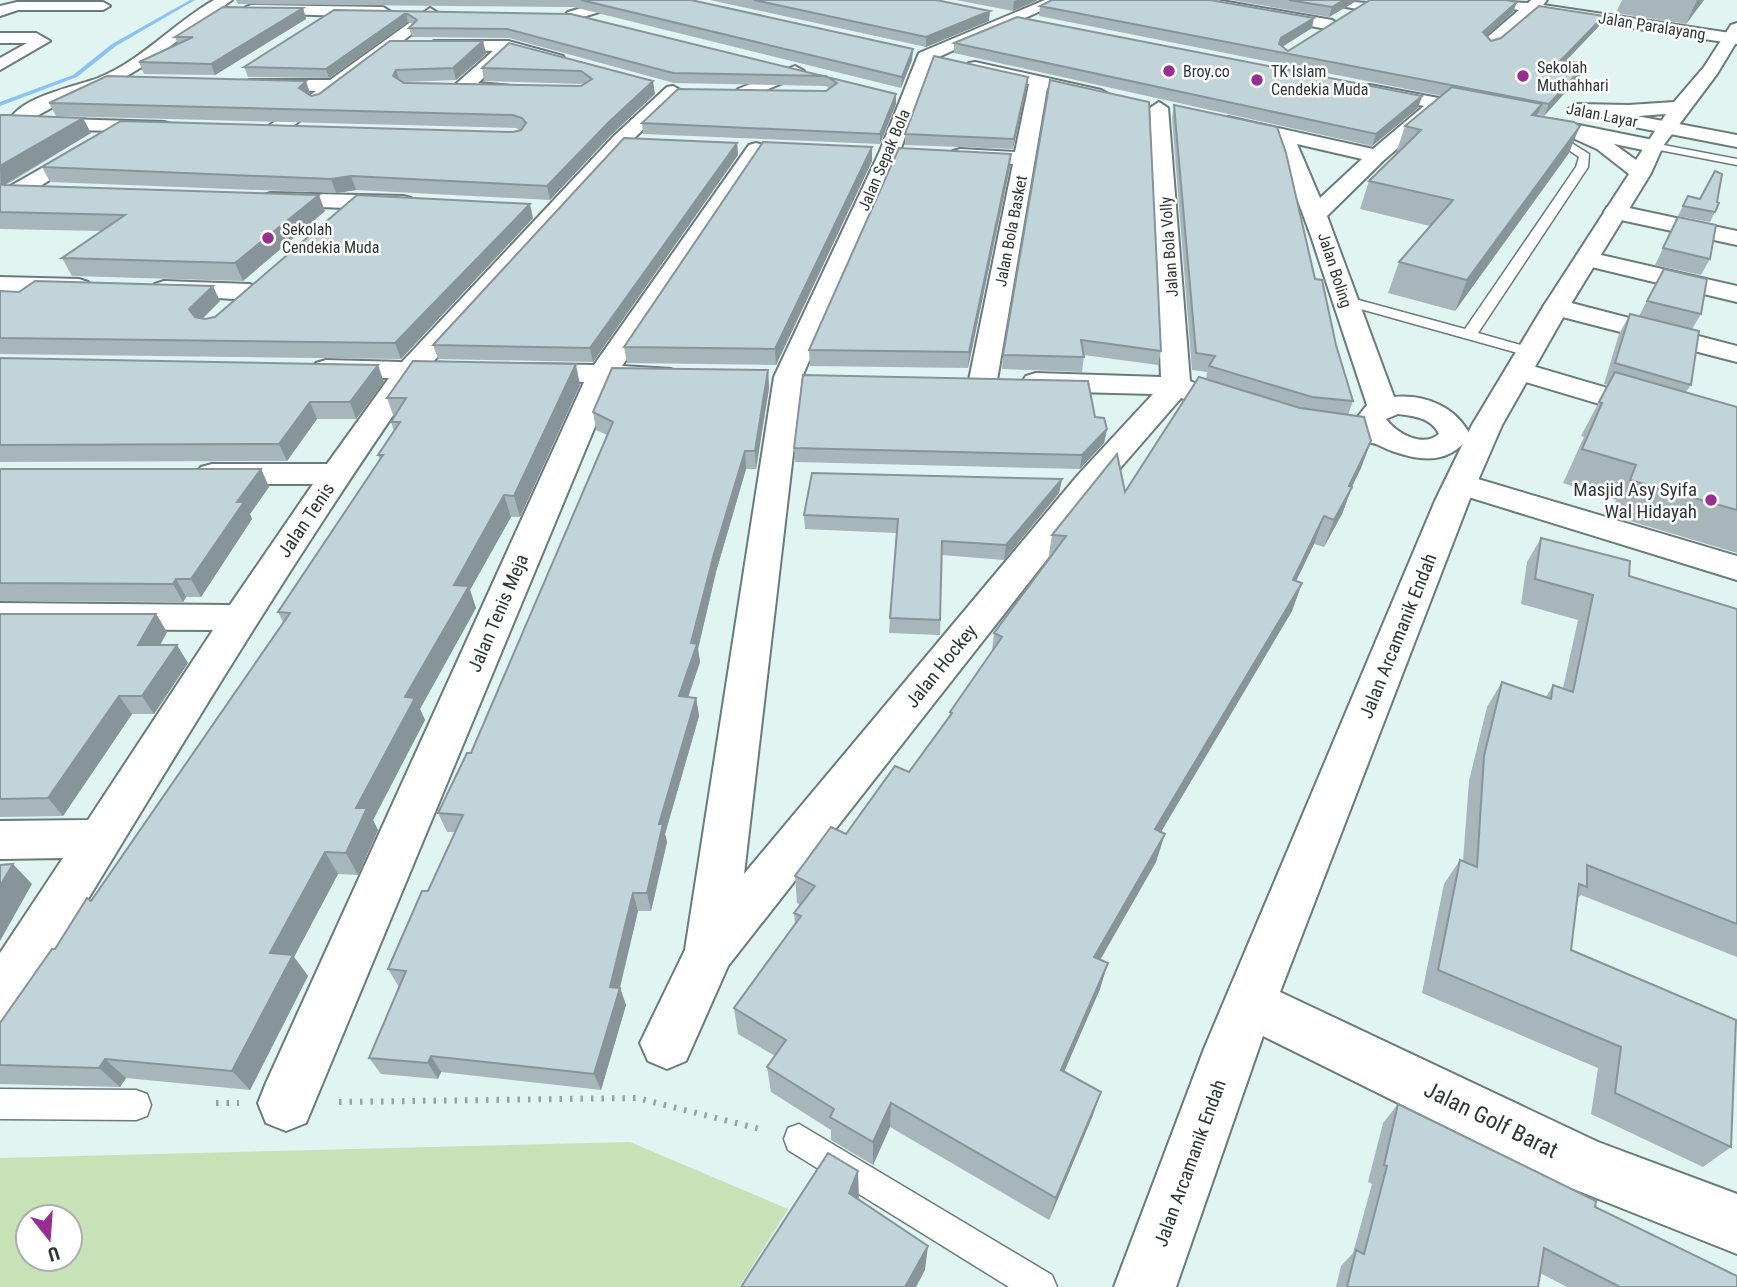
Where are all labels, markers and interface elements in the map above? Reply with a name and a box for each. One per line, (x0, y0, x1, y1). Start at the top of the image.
street label: Jalan Paralayang (1597, 8, 1707, 44)
place label: Sekolah Muthahhari (1537, 58, 1609, 95)
place label: Broy.co (1183, 62, 1230, 81)
place label: TK Islam Cendekia Muda (1271, 62, 1368, 99)
marker: Broy.co (1161, 63, 1177, 79)
marker: Sekolah Muthahhari (1515, 68, 1531, 84)
marker: TK Islam Cendekia Muda (1249, 72, 1265, 88)
street label: Jalan Layar (1565, 99, 1639, 131)
street label: Jalan Sepak Bola (854, 106, 914, 214)
street label: Jalan Bola Basket (991, 174, 1031, 288)
street label: Jalan Bola Volly (1156, 196, 1182, 298)
place label: Sekolah Cendekia Muda (282, 220, 379, 257)
marker: Sekolah Cendekia Muda (260, 230, 276, 246)
street label: Jalan Boling (1314, 230, 1356, 310)
street label: Jalan Tenis (273, 478, 339, 562)
place label: Masjid Asy Syifa Wal Hidayah (1573, 478, 1697, 523)
marker: Masjid Asy Syifa Wal Hidayah (1703, 492, 1719, 508)
street label: Jalan Arcamanik Endah (1354, 550, 1442, 722)
street label: Jalan Tenis Meja (463, 551, 533, 675)
street label: Jalan Hockey (900, 620, 982, 712)
street label: Jalan Arcamanik Endah (1149, 1076, 1231, 1250)
street label: Jalan Golf Barat (1420, 1076, 1562, 1164)
north arrow (14, 1203, 84, 1273)
text: U (45, 1241, 62, 1266)

